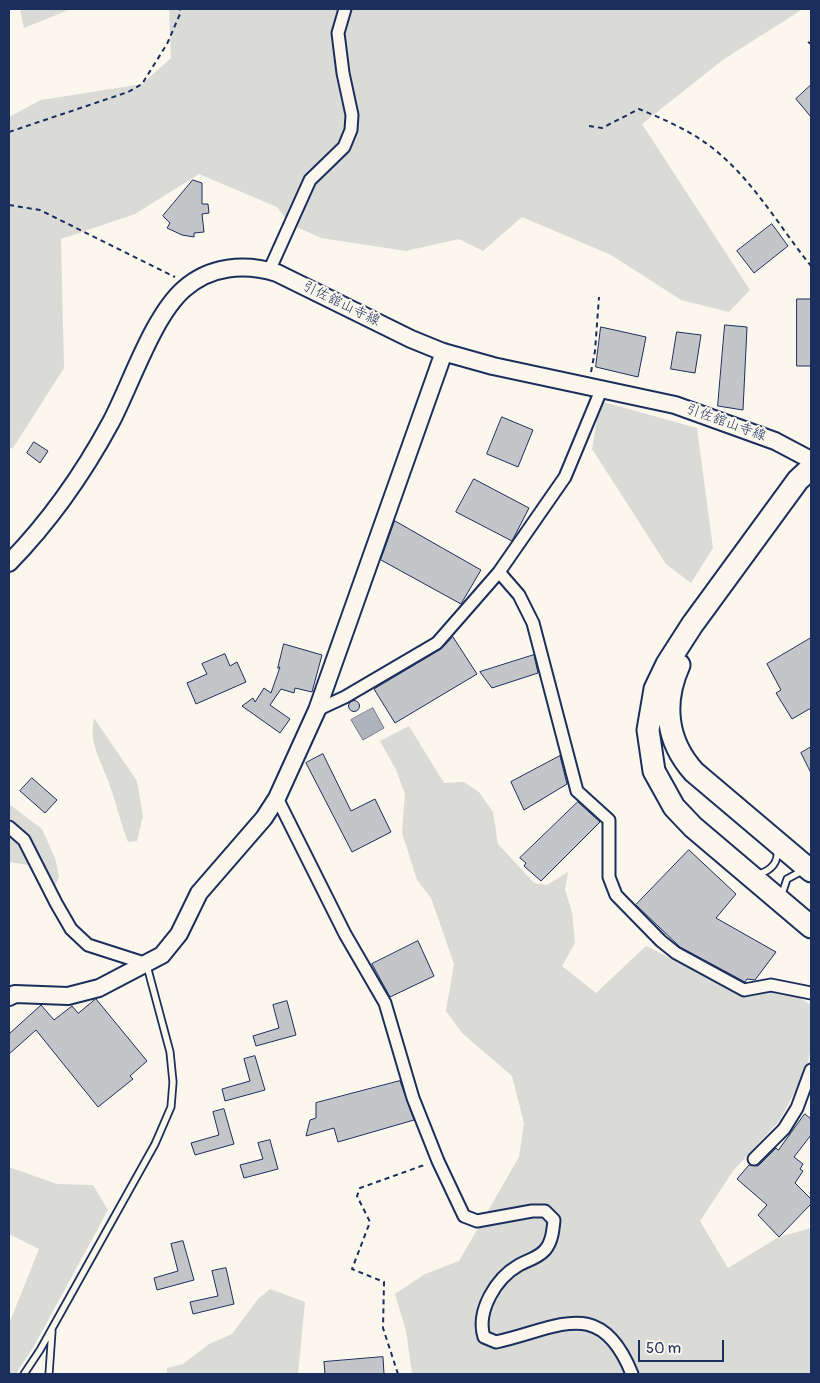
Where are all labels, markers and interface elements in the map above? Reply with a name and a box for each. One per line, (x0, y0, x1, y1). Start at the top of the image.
street label: 引佐舘山寺線 (300, 278, 382, 330)
street label: 引佐舘山寺線 (684, 401, 768, 445)
scale bar (640, 1330, 726, 1362)
text: 50 m (646, 1339, 681, 1358)

